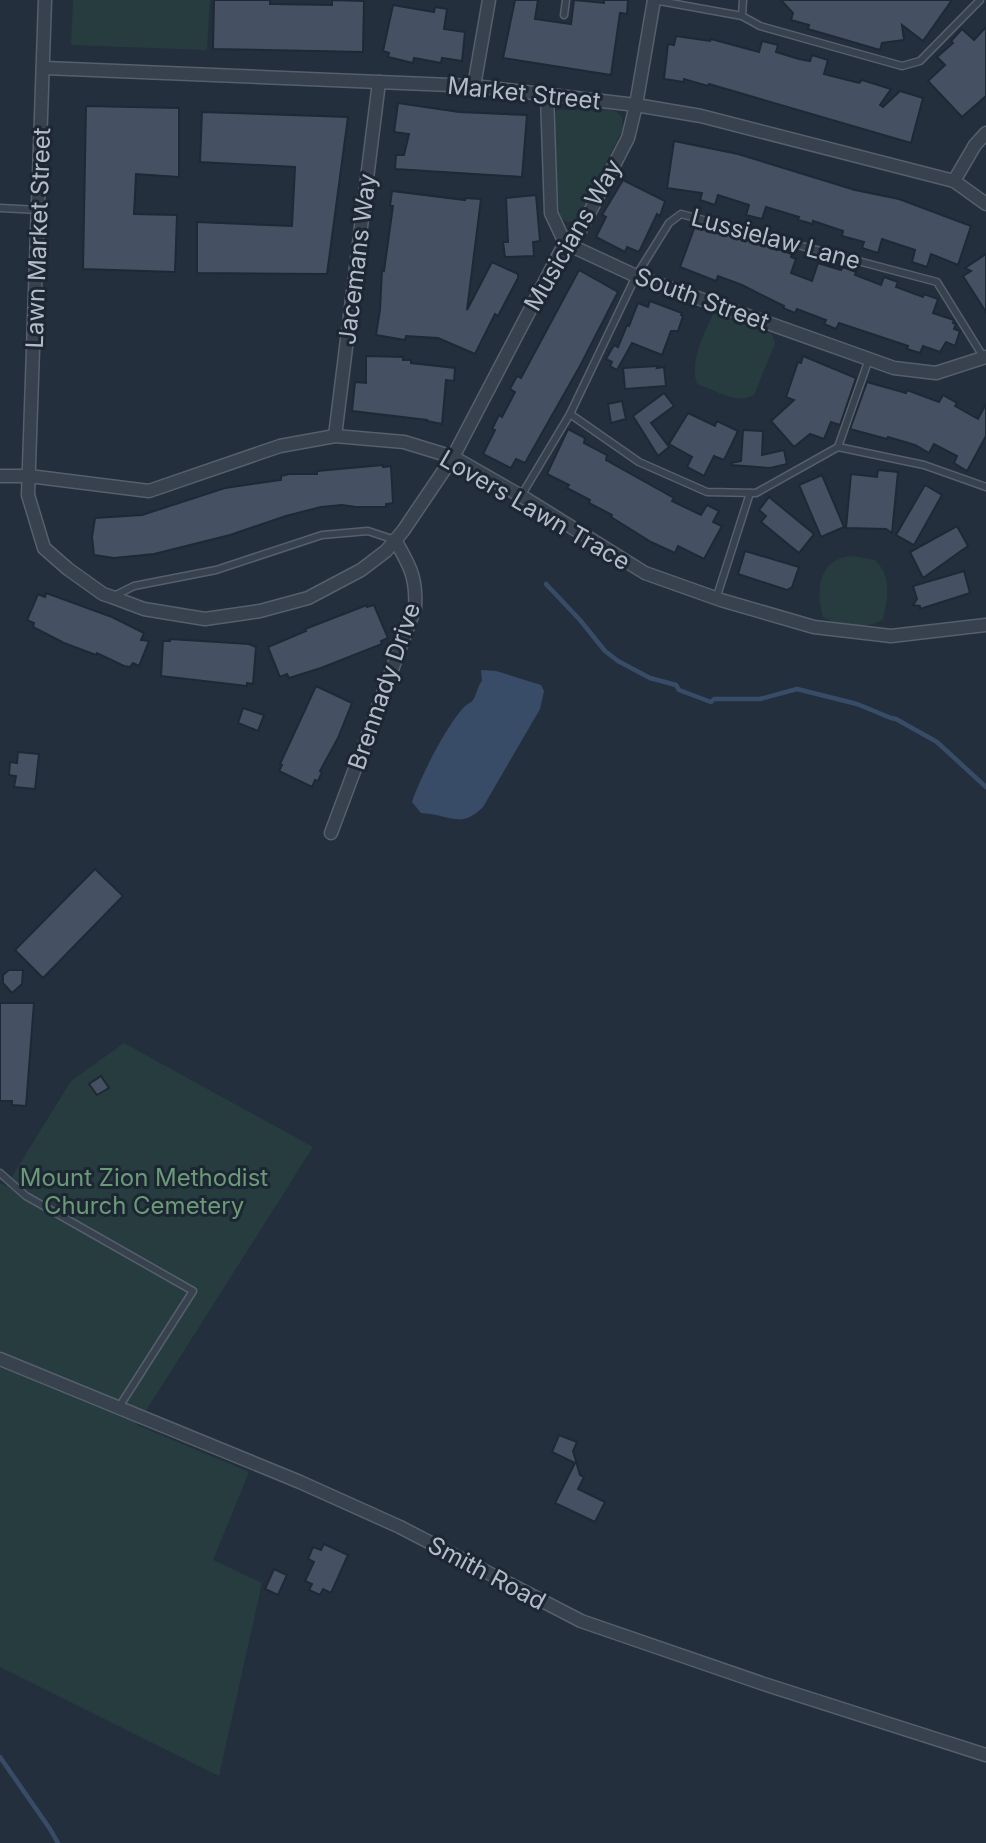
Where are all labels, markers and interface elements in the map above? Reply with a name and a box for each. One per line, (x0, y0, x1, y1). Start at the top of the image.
street label: Market Street (446, 71, 602, 115)
street label: Lawn Market Street (20, 127, 56, 349)
street label: Musicians Way (518, 154, 628, 316)
street label: Jacemans Way (332, 172, 382, 346)
street label: Lussielaw Lane (688, 203, 864, 275)
street label: South Street (631, 261, 773, 337)
street label: Lovers Lawn Trace (435, 444, 635, 576)
street label: Brennady Drive (342, 599, 426, 773)
park label: Mount Zion Methodist Church Cemetery (20, 1163, 268, 1220)
street label: Smith Road (423, 1530, 551, 1616)

